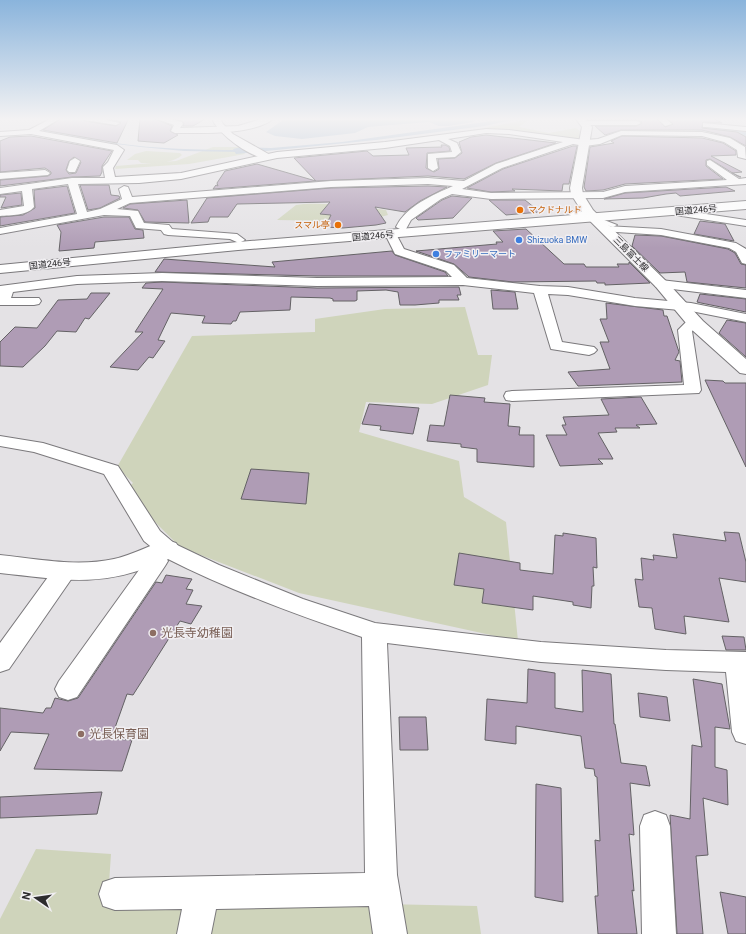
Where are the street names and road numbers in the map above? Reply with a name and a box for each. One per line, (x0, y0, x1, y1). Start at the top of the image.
street label: 国道246号 (675, 203, 717, 217)
street label: 国道246号 (352, 229, 394, 243)
street label: 三島富士線 (612, 235, 651, 274)
street label: 国道246号 (28, 257, 72, 271)

